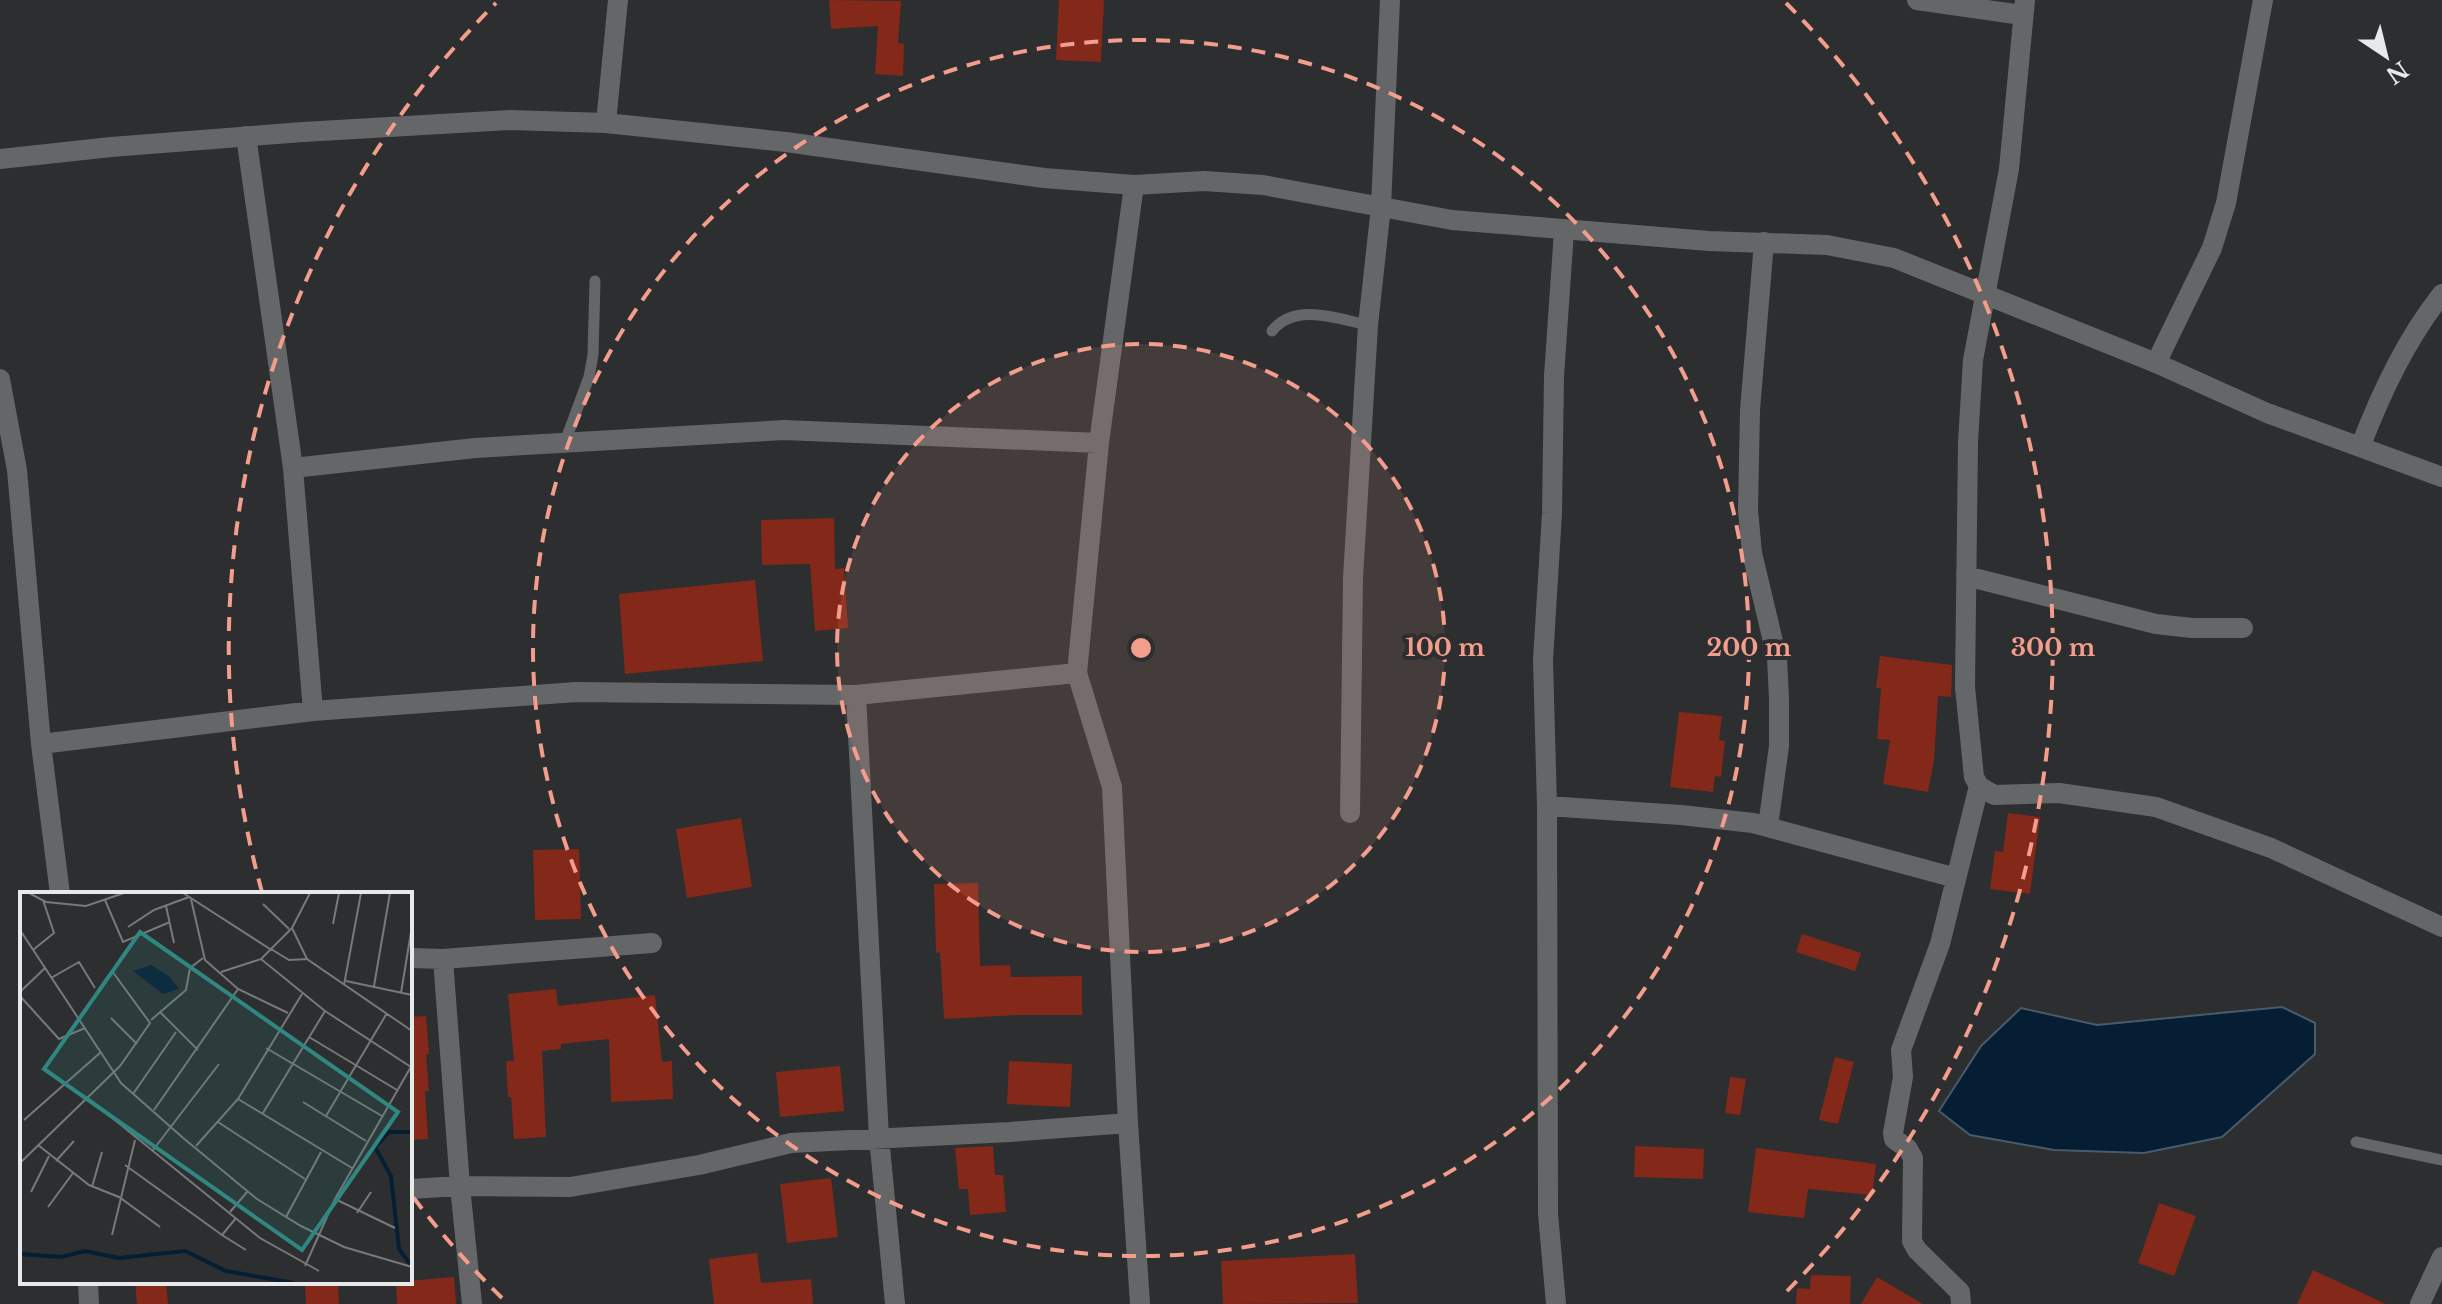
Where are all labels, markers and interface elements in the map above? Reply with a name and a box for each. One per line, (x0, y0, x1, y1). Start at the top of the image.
north arrow (2346, 16, 2426, 96)
text: N (2381, 55, 2413, 89)
text: 100 m (1405, 633, 1485, 662)
text: 200 m (1707, 633, 1792, 662)
text: 300 m (2011, 633, 2096, 662)
centre of rings (1127, 634, 1155, 662)
inset map (20, 892, 412, 1284)

